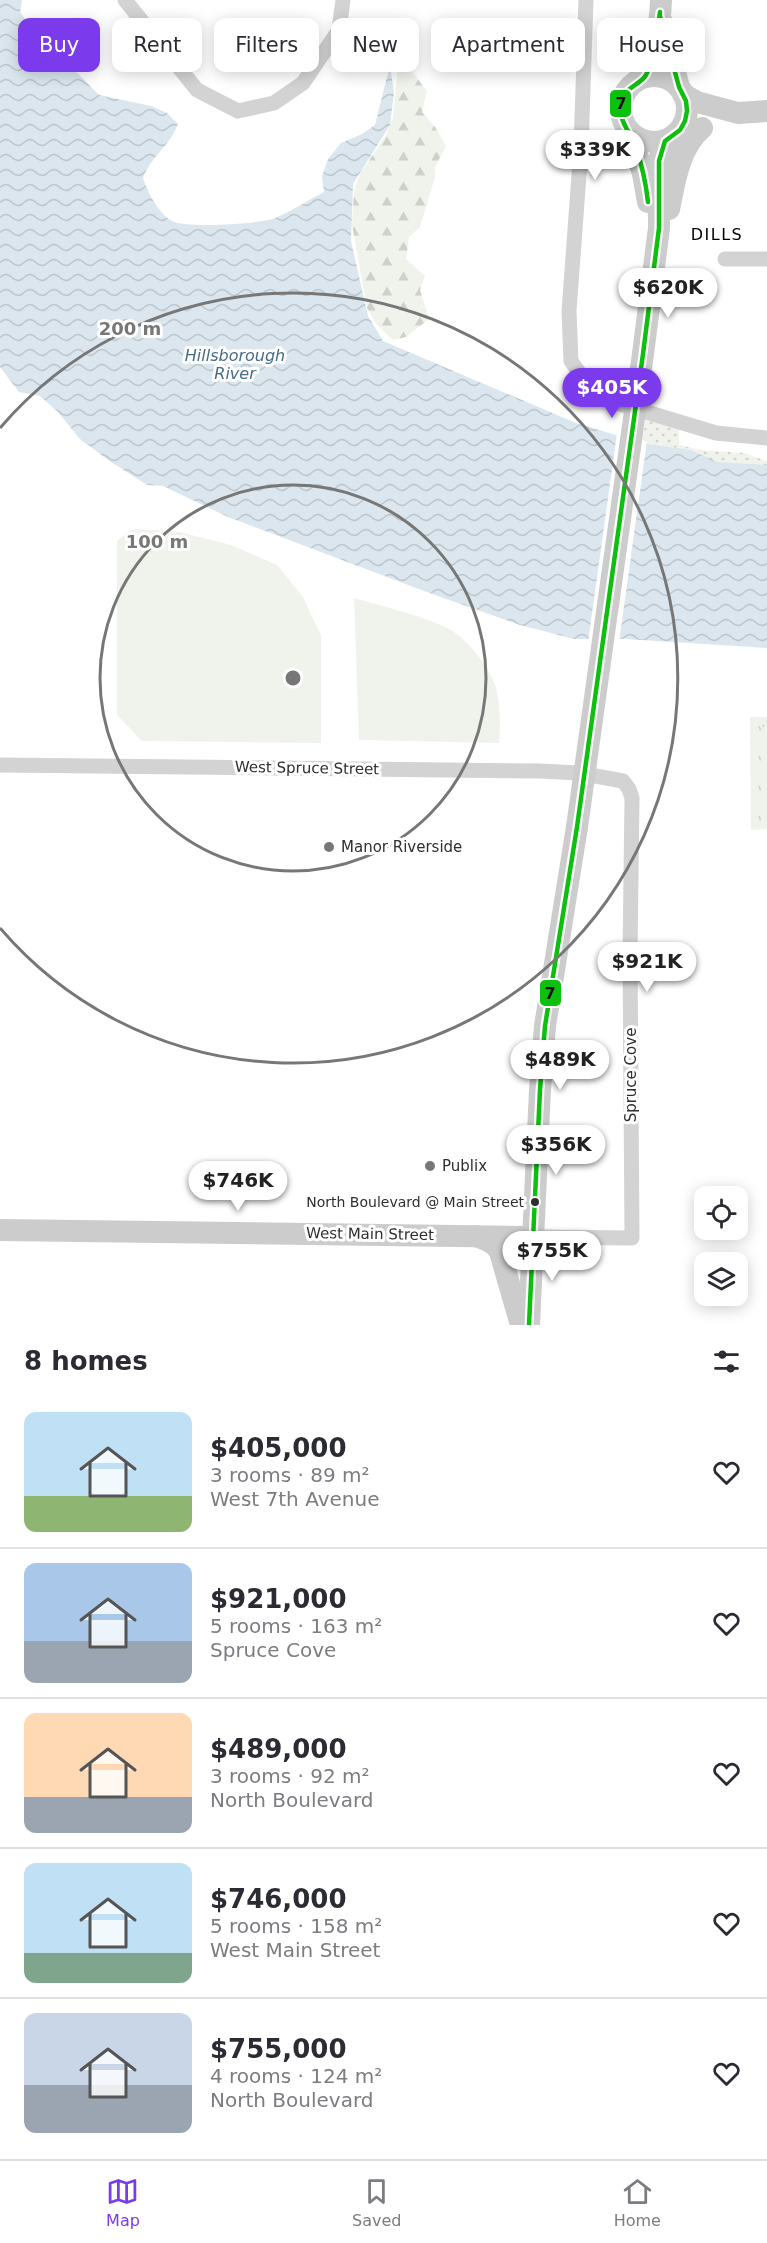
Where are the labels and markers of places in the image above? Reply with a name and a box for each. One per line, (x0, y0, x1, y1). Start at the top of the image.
pin: $339K (553, 130, 637, 181)
pin: $620K (626, 268, 710, 319)
pin: $405K (570, 368, 654, 419)
centre of rings (283, 668, 303, 688)
place label: Manor Riverside (341, 838, 462, 856)
marker: Manor Riverside (322, 840, 336, 854)
pin: $921K (605, 942, 689, 993)
pin: $489K (518, 1040, 602, 1091)
pin: $356K (514, 1125, 598, 1176)
place label: Publix (442, 1157, 487, 1175)
marker: Publix (423, 1159, 437, 1173)
pin: $746K (196, 1161, 280, 1212)
place label: North Boulevard @ Main Street (306, 1194, 525, 1210)
marker: North Boulevard @ Main Street (529, 1196, 541, 1208)
pin: $755K (510, 1231, 594, 1282)

